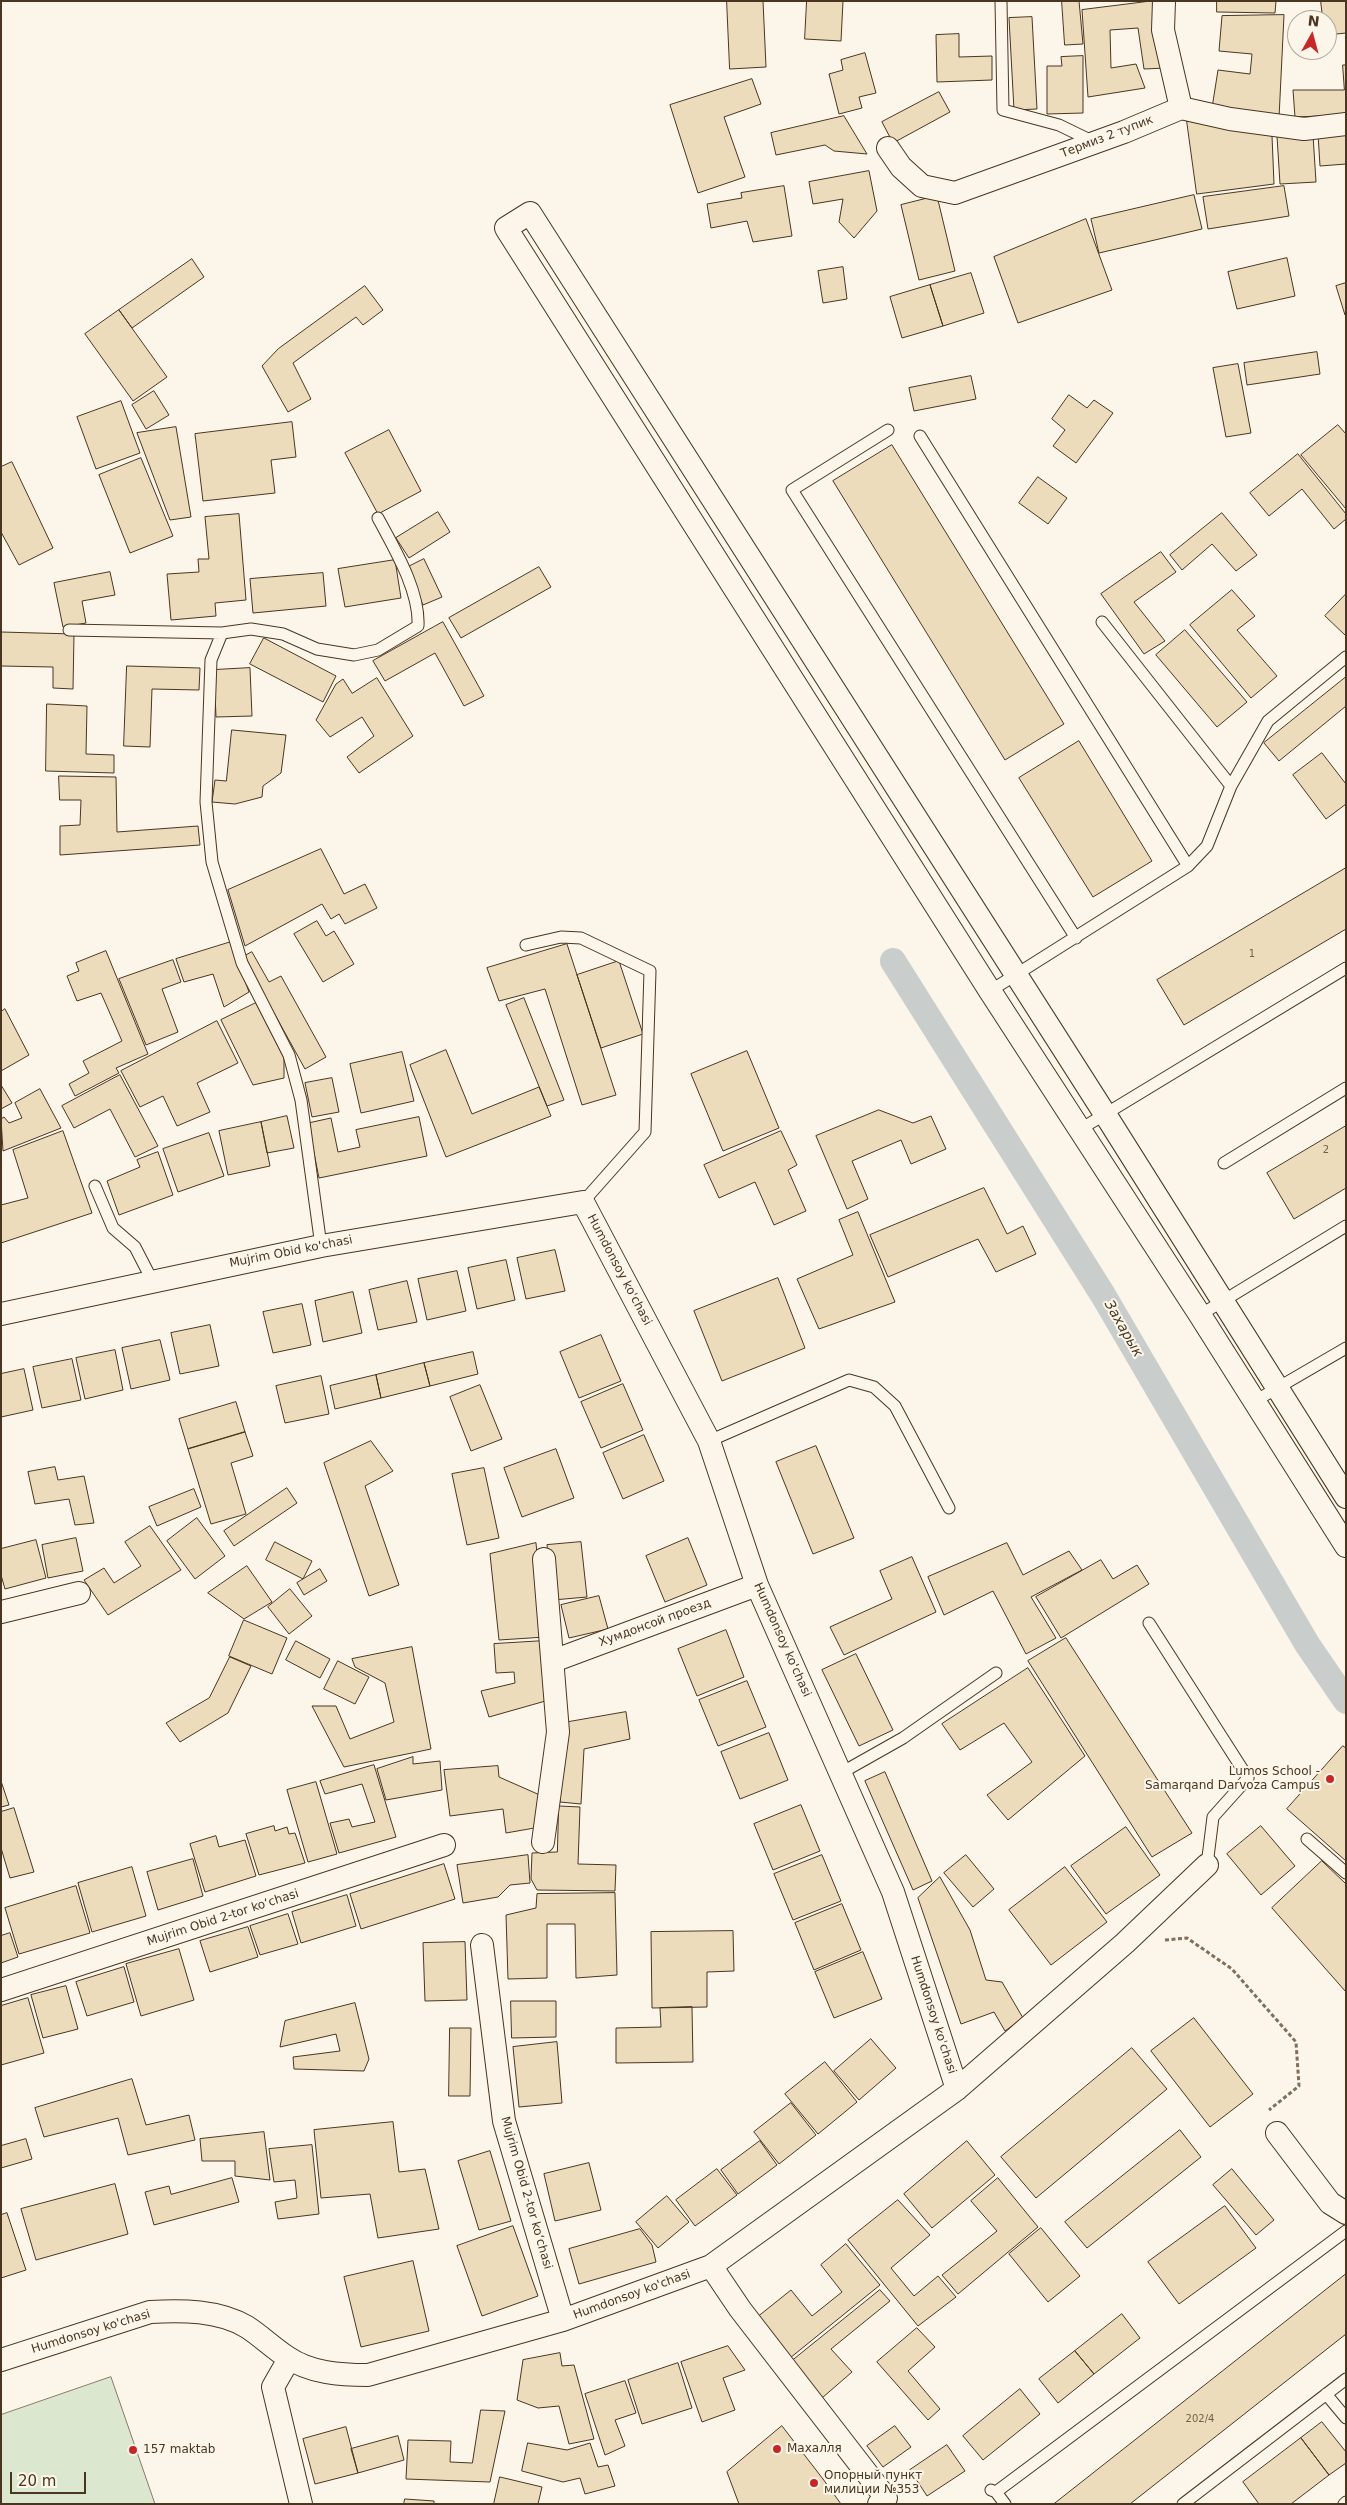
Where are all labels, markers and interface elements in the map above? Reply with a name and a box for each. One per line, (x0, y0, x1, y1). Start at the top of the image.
north arrow (1287, 10, 1337, 60)
text: N (1307, 12, 1320, 30)
street label: Термиз 2 тупик (1059, 113, 1155, 161)
house number: 1 (1249, 948, 1255, 960)
house number: 2 (1323, 1144, 1329, 1156)
street label: Humdonsoy ko'chasi (584, 1212, 654, 1328)
street label: Mujrim Obid ko'chasi (228, 1233, 354, 1271)
water label: Захарык (1100, 1298, 1146, 1360)
street label: Humdonsoy ko'chasi (750, 1581, 814, 1699)
street label: Хумдонсой проезд (597, 1596, 713, 1650)
place label: Lumos School - Samarqand Darvoza Campus (1145, 1765, 1320, 1793)
marker: Lumos School - Samarqand Darvoza Campus (1324, 1773, 1336, 1785)
street label: Mujrim Obid 2-tor koʻchasi (145, 1887, 301, 1949)
street label: Humdonsoy ko'chasi (907, 1954, 959, 2076)
street label: Mujrim Obid 2-tor koʻchasi (497, 2115, 555, 2271)
street label: Humdonsoy ko'chasi (571, 2267, 693, 2323)
street label: Humdonsoy ko'chasi (30, 2307, 152, 2357)
house number: 202/4 (1186, 2413, 1214, 2425)
place label: Махалля (787, 2442, 842, 2456)
place label: 157 maktab (143, 2443, 215, 2457)
marker: Махалля (771, 2443, 783, 2455)
marker: 157 maktab (127, 2444, 139, 2456)
scale bar (12, 2462, 89, 2494)
place label: Опорный пункт милиции №353 (824, 2469, 922, 2497)
text: 20 m (18, 2472, 56, 2490)
marker: Опорный пункт милиции №353 (808, 2477, 820, 2489)

